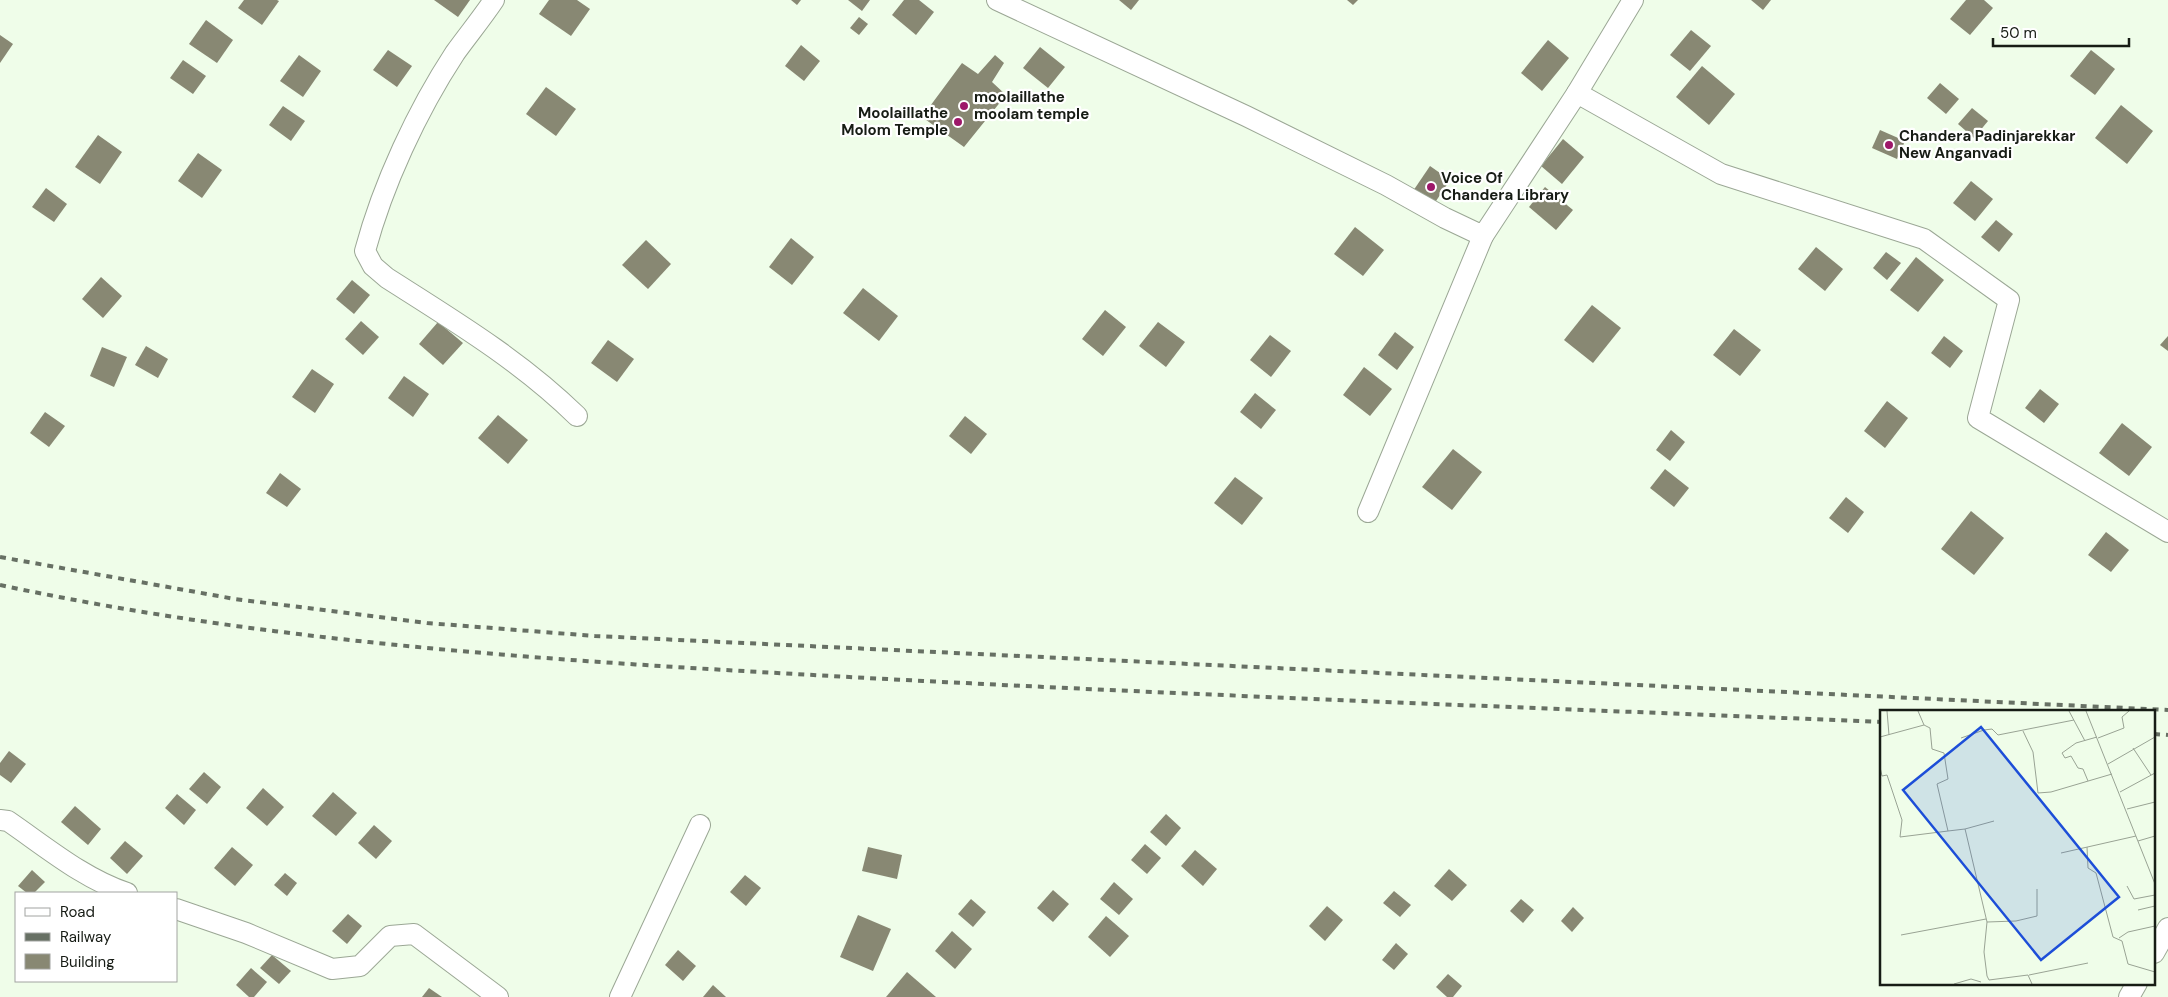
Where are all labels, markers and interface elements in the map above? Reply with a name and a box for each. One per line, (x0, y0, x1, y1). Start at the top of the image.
scale bar (1993, 15, 2129, 47)
text: 50 m (2000, 23, 2037, 43)
place label: moolaillathe moolam temple (974, 87, 1089, 124)
marker: moolaillathe moolam temple (958, 100, 970, 112)
place label: Moolaillathe Molom Temple (841, 103, 948, 140)
marker: Moolaillathe Molom Temple (952, 116, 964, 128)
place label: Chandera Padinjarekkar New Anganvadi (1899, 126, 2075, 163)
marker: Chandera Padinjarekkar New Anganvadi (1883, 139, 1895, 151)
place label: Voice Of Chandera Library (1441, 168, 1569, 205)
marker: Voice Of Chandera Library (1425, 181, 1437, 193)
inset map (1880, 710, 2156, 984)
legend (15, 892, 178, 982)
text: Road (60, 902, 95, 922)
text: Railway (60, 927, 112, 947)
text: Building (60, 952, 115, 972)

